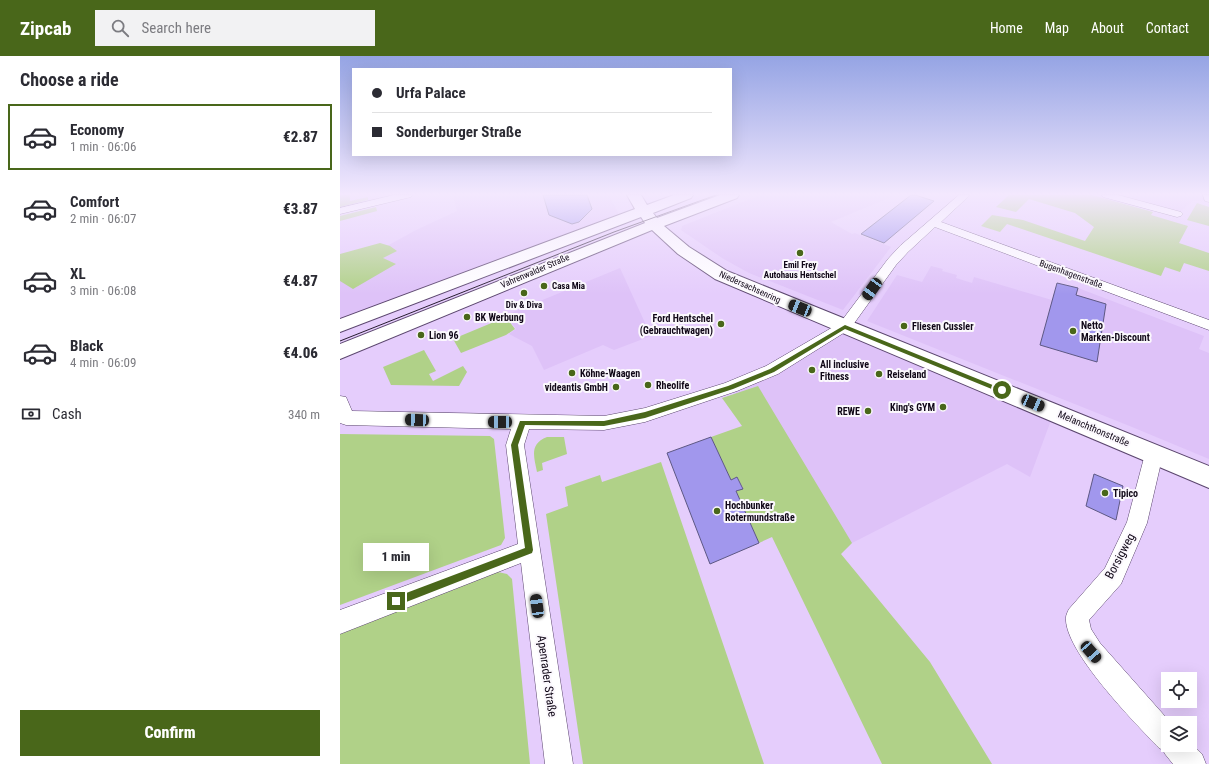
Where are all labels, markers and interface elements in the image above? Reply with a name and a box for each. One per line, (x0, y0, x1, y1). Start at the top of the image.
search box (95, 10, 375, 46)
text: Zipcab (20, 17, 71, 40)
icon: search (109, 17, 131, 39)
text: Search here (141, 19, 211, 37)
text: Home (990, 20, 1023, 36)
text: Map (1045, 20, 1069, 36)
text: About (1091, 20, 1124, 36)
text: Contact (1146, 20, 1189, 36)
text: Choose a ride (20, 69, 119, 90)
text: Urfa Palace (396, 84, 466, 102)
icon: car (22, 119, 58, 155)
text: Economy (70, 121, 124, 139)
text: Sonderburger Straße (396, 123, 521, 141)
text: €2.87 (283, 128, 318, 146)
text: 1 min · 06:06 (70, 139, 136, 154)
icon: car (22, 191, 58, 227)
text: Comfort (70, 193, 119, 211)
text: €3.87 (283, 200, 318, 218)
text: 2 min · 06:07 (70, 211, 136, 226)
marker: Emil Frey Autohaus Hentschel (795, 248, 805, 258)
street label: Vahrenwalder Straße (499, 252, 571, 290)
street label: Bugenhagenstraße (1038, 258, 1104, 290)
place label: Emil Frey Autohaus Hentschel (764, 260, 836, 280)
icon: car (22, 263, 58, 299)
text: XL (70, 265, 86, 283)
street label: Niedersachsenring (718, 269, 782, 305)
text: €4.87 (283, 272, 318, 290)
car (860, 276, 884, 302)
marker: Casa Mia (539, 281, 549, 291)
place label: Casa Mia (552, 281, 585, 291)
text: 3 min · 06:08 (70, 283, 136, 298)
marker: Div & Diva (519, 288, 529, 298)
car (787, 298, 813, 318)
place label: Div & Diva (506, 300, 542, 310)
marker: BK Werbung (462, 312, 472, 322)
place label: BK Werbung (475, 312, 524, 323)
place label: Ford Hentschel (Gebrauchtwagen) (640, 313, 713, 337)
marker: Ford Hentschel (Gebrauchtwagen) (716, 319, 726, 329)
place label: Netto Marken-Discount (1081, 320, 1150, 343)
marker: Fliesen Cussler (899, 321, 909, 331)
place label: Fliesen Cussler (912, 321, 974, 332)
marker: Netto Marken-Discount (1068, 326, 1078, 336)
marker: Lion 96 (416, 330, 426, 340)
place label: Lion 96 (429, 330, 459, 341)
icon: car (22, 335, 58, 371)
text: Black (70, 337, 103, 355)
text: €4.06 (283, 344, 318, 362)
text: 4 min · 06:09 (70, 355, 136, 370)
place label: All inclusive Fitness (820, 359, 869, 382)
marker: All inclusive Fitness (807, 365, 817, 375)
marker: Köhne-Waagen (567, 368, 577, 378)
place label: Köhne-Waagen (580, 368, 640, 379)
marker: Reiseland (874, 369, 884, 379)
place label: Reiseland (887, 369, 926, 380)
marker: Rheolife (643, 380, 653, 390)
place label: Rheolife (656, 380, 689, 391)
route start (993, 381, 1011, 399)
place label: videantis GmbH (545, 382, 608, 393)
marker: videantis GmbH (611, 382, 621, 392)
car (1020, 393, 1046, 413)
place label: King's GYM (890, 402, 935, 413)
marker: King's GYM (938, 402, 948, 412)
icon: cash (20, 403, 42, 425)
text: Cash (52, 405, 82, 423)
place label: REWE (837, 406, 860, 417)
marker: REWE (863, 406, 873, 416)
text: 340 m (288, 407, 320, 422)
street label: Melanchthonstraße (1057, 408, 1131, 449)
car (405, 414, 429, 426)
car (488, 416, 512, 428)
marker: Tipico (1100, 488, 1110, 498)
place label: Tipico (1113, 488, 1138, 499)
place label: Hochbunker Rotermundstraße (725, 500, 795, 523)
marker: Hochbunker Rotermundstraße (712, 506, 722, 516)
street label: Borsigweg (1102, 531, 1138, 581)
callout: 1 min (363, 543, 429, 571)
text: 1 min (382, 549, 410, 564)
route end (387, 592, 405, 610)
car (529, 593, 545, 619)
street label: Apenrader Straße (534, 634, 560, 718)
car (1079, 639, 1103, 665)
map controls (1161, 672, 1197, 752)
button: locate (1161, 672, 1197, 708)
button: Confirm (20, 710, 320, 756)
button: layers (1161, 716, 1197, 752)

